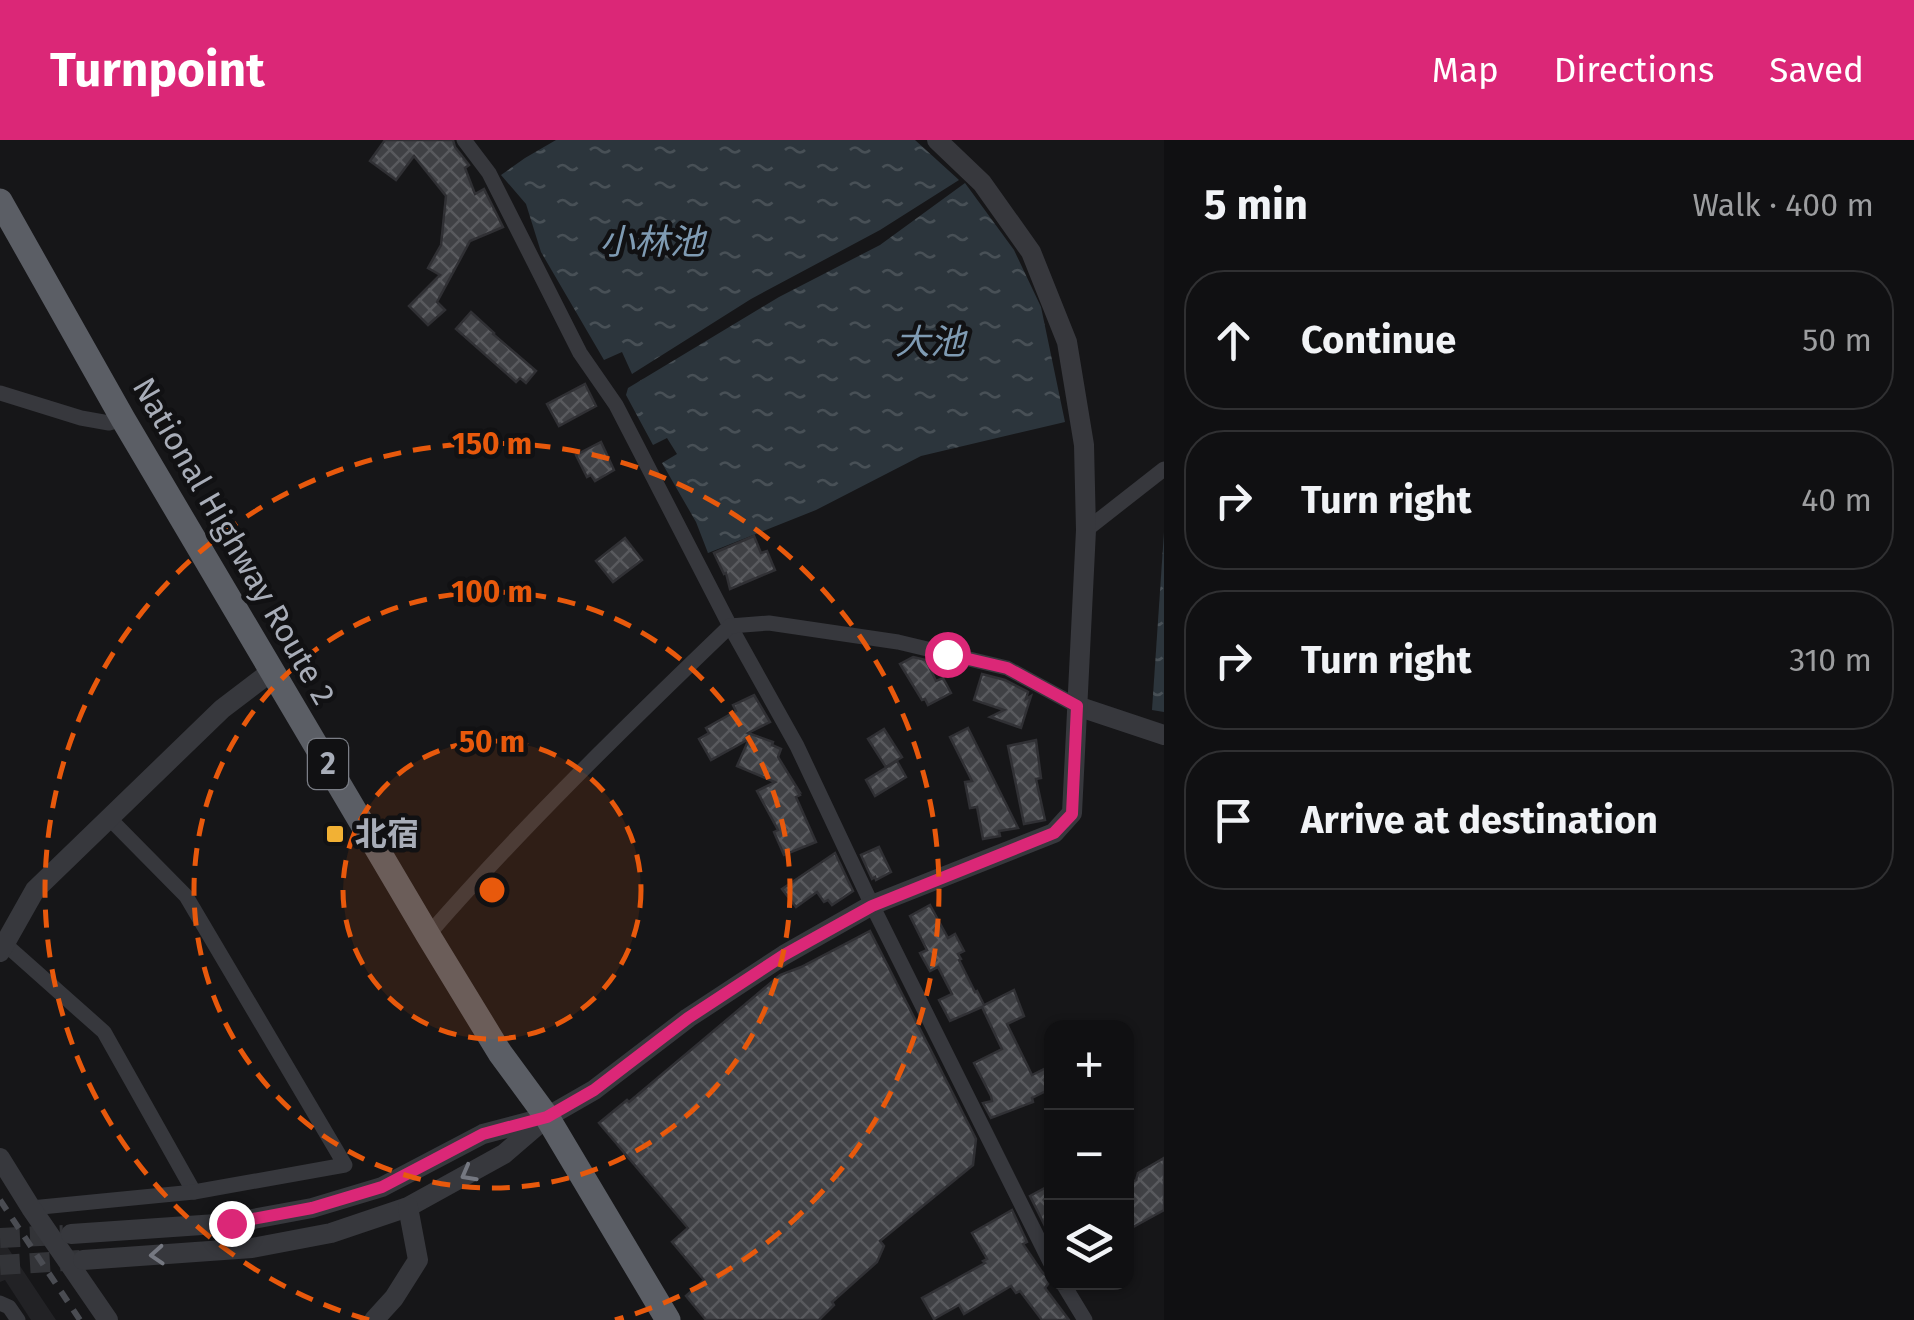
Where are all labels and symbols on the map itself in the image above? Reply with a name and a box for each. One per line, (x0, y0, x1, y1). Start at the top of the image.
water label: 小林池 (599, 221, 707, 263)
water label: 大池 (895, 321, 968, 363)
street label: National Highway Route 2 (125, 371, 343, 711)
text: 150 m (452, 426, 532, 462)
text: 100 m (451, 574, 533, 610)
route start (925, 632, 971, 678)
text: 50 m (459, 724, 525, 760)
road number: 2 (308, 739, 348, 789)
place label: 北宿 (355, 815, 419, 853)
marker: 北宿 (324, 823, 346, 845)
centre of rings (474, 872, 510, 908)
one-way arrow (460, 1161, 478, 1181)
route end (209, 1201, 255, 1247)
one-way arrow (149, 1243, 165, 1265)

